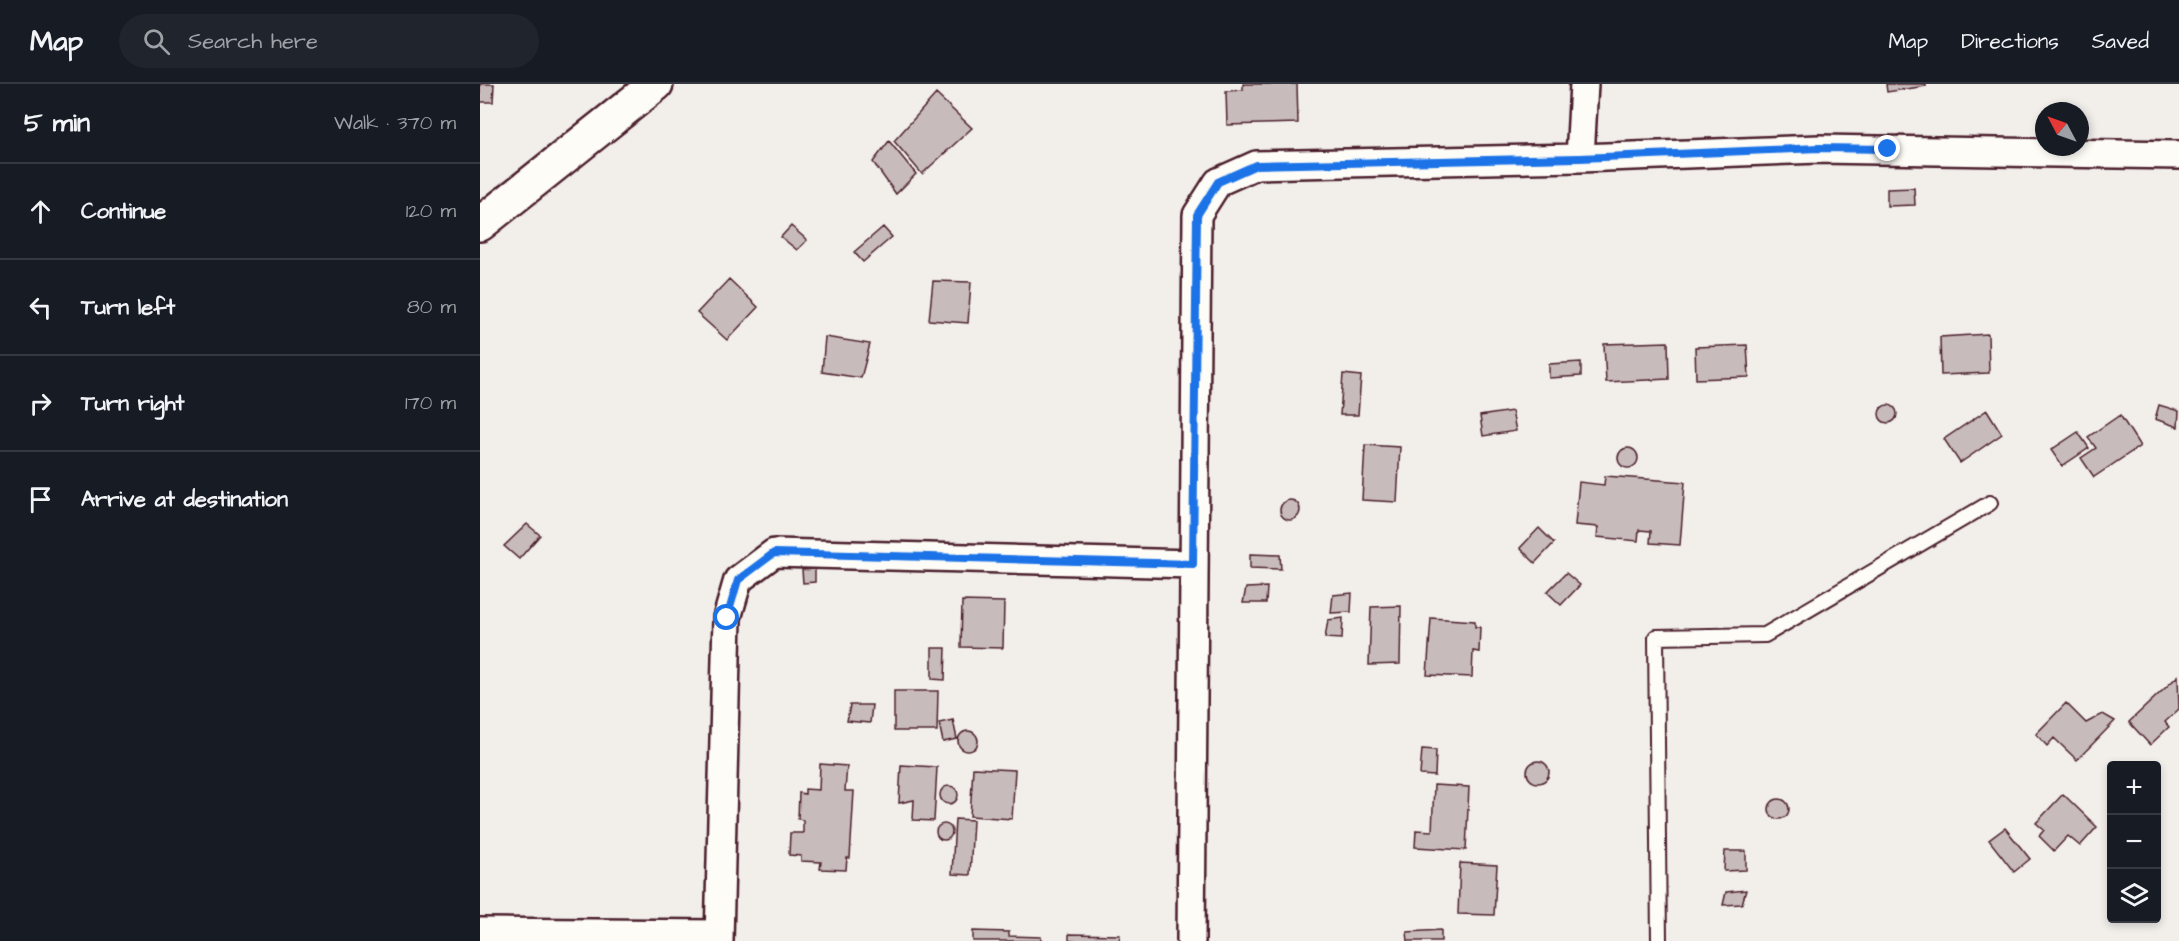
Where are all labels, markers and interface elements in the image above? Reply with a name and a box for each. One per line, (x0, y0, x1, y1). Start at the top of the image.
search box (119, 14, 539, 68)
text: Map (30, 22, 83, 61)
icon: search (140, 25, 173, 58)
text: Search here (188, 26, 318, 57)
text: Map (1888, 27, 1928, 56)
text: Directions (1961, 27, 2059, 56)
text: Saved (2092, 27, 2149, 56)
north arrow (2035, 102, 2089, 156)
text: 5 min (24, 105, 90, 141)
text: Walk · 370 m (334, 109, 456, 137)
route end (1874, 135, 1900, 161)
icon: ahead (24, 195, 57, 228)
text: Continue (81, 196, 166, 227)
text: 120 m (406, 197, 456, 225)
icon: left (24, 291, 57, 324)
text: Turn left (81, 292, 175, 323)
text: 80 m (407, 293, 456, 321)
icon: right (24, 387, 57, 420)
text: Turn right (81, 388, 184, 419)
text: 170 m (405, 389, 456, 417)
icon: arrive (24, 483, 57, 516)
text: Arrive at destination (81, 484, 288, 515)
route start (713, 604, 739, 630)
map controls (2107, 761, 2161, 923)
button: + (2107, 761, 2161, 815)
button: − (2107, 815, 2161, 869)
button: layers (2107, 869, 2161, 923)

